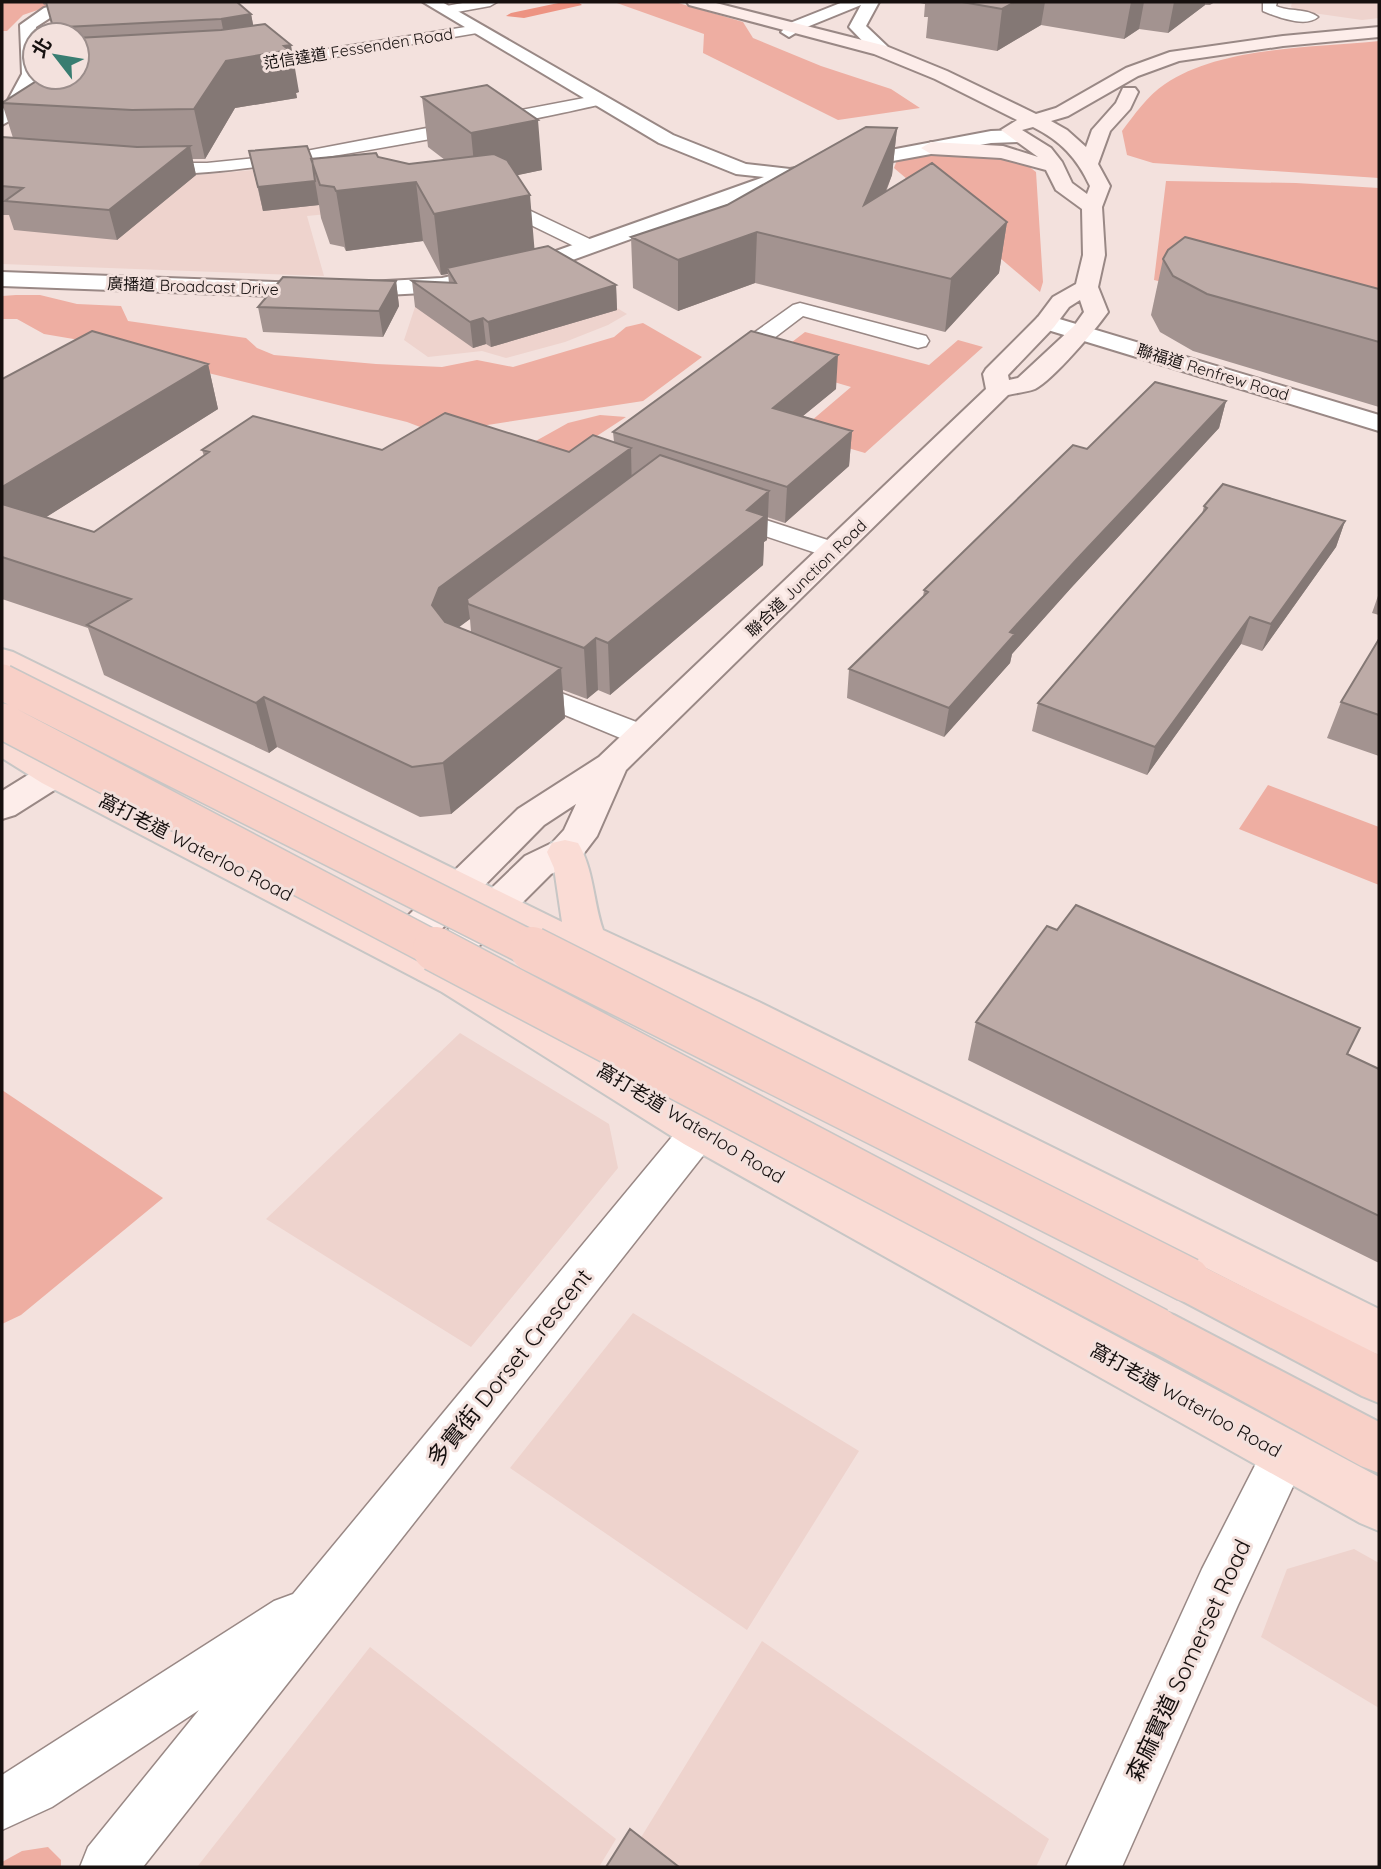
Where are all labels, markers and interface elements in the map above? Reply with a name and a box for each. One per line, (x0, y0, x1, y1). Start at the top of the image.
north arrow (21, 21, 91, 91)
street label: 范信達道 Fessenden Road (262, 23, 454, 73)
text: 北 (26, 33, 57, 62)
street label: 廣播道 Broadcast Drive (107, 273, 279, 299)
street label: 聯福道 Renfrew Road (1135, 339, 1291, 405)
street label: 聯合道 Junction Road (742, 515, 870, 641)
street label: 窩打老道 Waterloo Road (95, 788, 297, 906)
street label: 窩打老道 Waterloo Road (593, 1057, 789, 1189)
street label: 多實街 Dorset Crescent (420, 1262, 598, 1472)
street label: 窩打老道 Waterloo Road (1086, 1337, 1286, 1463)
street label: 森麻實道 Somerset Road (1119, 1535, 1257, 1785)

